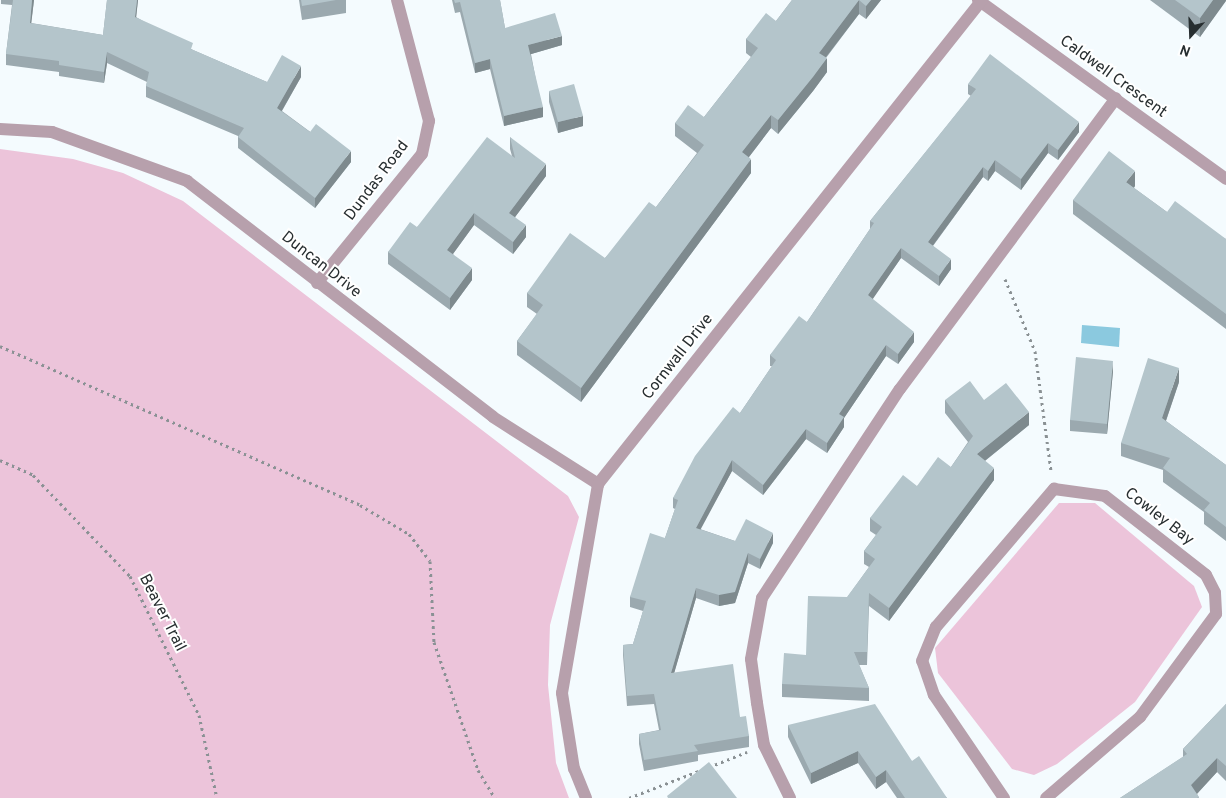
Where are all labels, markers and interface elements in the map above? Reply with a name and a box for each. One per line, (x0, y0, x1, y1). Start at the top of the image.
north arrow (1166, 10, 1216, 60)
street label: Caldwell Crescent (1056, 32, 1170, 122)
text: N (1178, 40, 1193, 59)
street label: Dundas Road (341, 137, 413, 225)
street label: Duncan Drive (277, 228, 365, 302)
street label: Cornwall Drive (638, 310, 718, 404)
street label: Cowley Bay (1120, 484, 1198, 550)
street label: Beaver Trail (134, 571, 190, 655)

